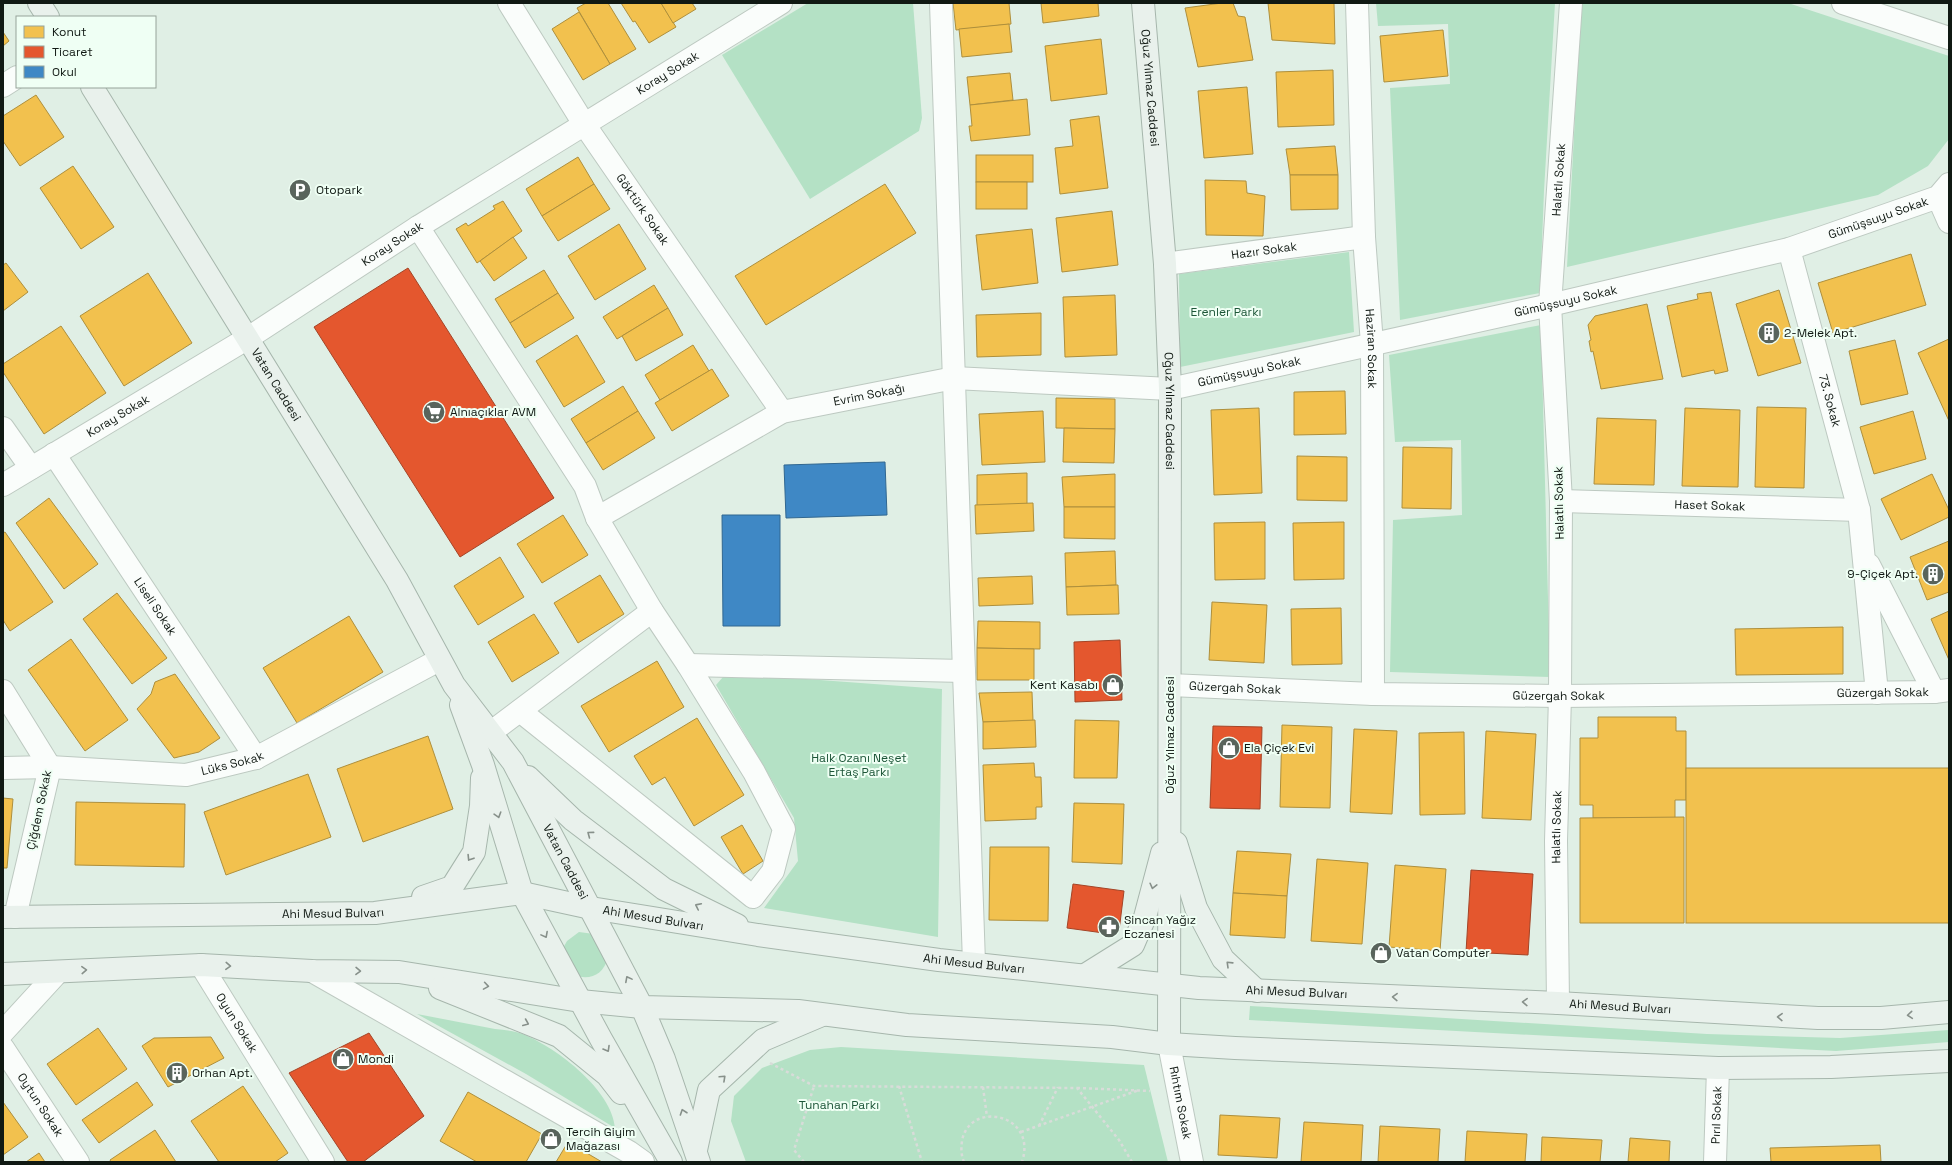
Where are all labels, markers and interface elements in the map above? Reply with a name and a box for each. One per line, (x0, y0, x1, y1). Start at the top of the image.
legend (16, 16, 156, 88)
text: Konut (52, 24, 87, 40)
street label: Oğuz Yılmaz Caddesi (1137, 28, 1163, 147)
text: Ticaret (52, 44, 93, 60)
street label: Koray Sokak (633, 47, 702, 98)
text: Okul (52, 64, 77, 80)
street label: Halatlı Sokak (1548, 142, 1569, 217)
street label: Göktürk Sokak (613, 171, 673, 249)
parking icon: Otopark (287, 177, 313, 203)
place label: Otopark (316, 182, 363, 198)
street label: Gümüşsuyu Sokak (1826, 193, 1931, 243)
street label: Koray Sokak (358, 218, 426, 270)
street label: Hazır Sokak (1230, 238, 1298, 263)
street label: Gümüşsuyu Sokak (1513, 281, 1619, 321)
park label: Erenler Parkı (1190, 304, 1262, 320)
street label: Haziran Sokak (1361, 308, 1380, 389)
building icon: 2-Melek Apt. (1756, 320, 1782, 346)
place label: 2-Melek Apt. (1784, 325, 1857, 341)
street label: Vatan Caddesi (248, 345, 305, 424)
street label: Oğuz Yılmaz Caddesi (1161, 352, 1178, 470)
street label: Gümüşsuyu Sokak (1196, 352, 1303, 391)
street label: 73. Sokak (1815, 372, 1845, 429)
street label: Evrim Sokağı (832, 380, 906, 410)
street label: Koray Sokak (84, 391, 153, 441)
supermarket icon: Alnıaçıklar AVM (421, 399, 447, 425)
place label: Alnıaçıklar AVM (450, 404, 536, 420)
street label: Halatlı Sokak (1550, 466, 1568, 540)
street label: Haset Sokak (1674, 496, 1746, 515)
building icon: 9-Çiçek Apt. (1920, 561, 1946, 587)
place label: 9-Çiçek Apt. (1847, 566, 1918, 582)
street label: Liseli Sokak (130, 574, 181, 639)
shop icon: Kent Kasabı (1100, 672, 1126, 698)
street label: Oğuz Yılmaz Caddesi (1162, 676, 1178, 794)
place label: Kent Kasabı (1030, 677, 1098, 693)
street label: Güzergah Sokak (1188, 678, 1282, 698)
street label: Güzergah Sokak (1837, 684, 1930, 701)
street label: Güzergah Sokak (1513, 687, 1606, 704)
shop icon: Ela Çiçek Evi (1216, 735, 1242, 761)
place label: Ela Çiçek Evi (1244, 740, 1314, 756)
street label: Lüks Sokak (199, 747, 267, 779)
park label: Halk Ozanı Neşet Ertaş Parkı (811, 750, 907, 780)
street label: Çiğdem Sokak (23, 768, 55, 851)
street label: Halatlı Sokak (1548, 790, 1565, 864)
one-way arrow (493, 811, 502, 818)
street label: Vatan Caddesi (539, 821, 592, 902)
one-way arrow (588, 831, 595, 838)
one-way arrow (467, 854, 474, 861)
one-way arrow (1150, 883, 1158, 889)
street label: Ahi Mesud Bulvarı (602, 902, 705, 934)
one-way arrow (695, 903, 702, 911)
street label: Ahi Mesud Bulvarı (282, 904, 385, 922)
place label: Sincan Yağız Eczanesi (1124, 912, 1196, 942)
pharmacy icon: Sincan Yağız Eczanesi (1096, 914, 1122, 940)
one-way arrow (540, 931, 547, 939)
shop icon: Vatan Computer (1368, 940, 1394, 966)
place label: Vatan Computer (1396, 945, 1490, 961)
street label: Ahi Mesud Bulvarı (922, 950, 1025, 977)
one-way arrow (225, 962, 231, 971)
one-way arrow (1226, 962, 1234, 969)
one-way arrow (81, 966, 87, 975)
one-way arrow (355, 967, 361, 975)
one-way arrow (625, 976, 633, 983)
one-way arrow (483, 981, 490, 990)
street label: Ahi Mesud Bulvarı (1245, 982, 1348, 1002)
street label: Oyun Sokak (212, 990, 262, 1056)
one-way arrow (1392, 993, 1398, 1001)
street label: Ahi Mesud Bulvarı (1569, 996, 1672, 1018)
one-way arrow (1522, 998, 1528, 1006)
one-way arrow (1907, 1011, 1913, 1020)
one-way arrow (1777, 1013, 1783, 1021)
one-way arrow (523, 1018, 530, 1026)
one-way arrow (603, 1045, 610, 1053)
shop icon: Mondi (330, 1046, 356, 1072)
place label: Mondi (358, 1051, 394, 1067)
building icon: Orhan Apt. (164, 1060, 190, 1086)
place label: Orhan Apt. (192, 1065, 253, 1081)
street label: Rıhtım Sokak (1166, 1065, 1196, 1141)
street label: Oytun Sokak (14, 1070, 67, 1140)
one-way arrow (718, 1075, 726, 1082)
street label: Pırıl Sokak (1708, 1085, 1725, 1144)
park label: Tunahan Parkı (799, 1097, 879, 1113)
one-way arrow (679, 1108, 687, 1115)
place label: Tercih Giyim Mağazası (566, 1124, 635, 1154)
shop icon: Tercih Giyim Mağazası (538, 1126, 564, 1152)

